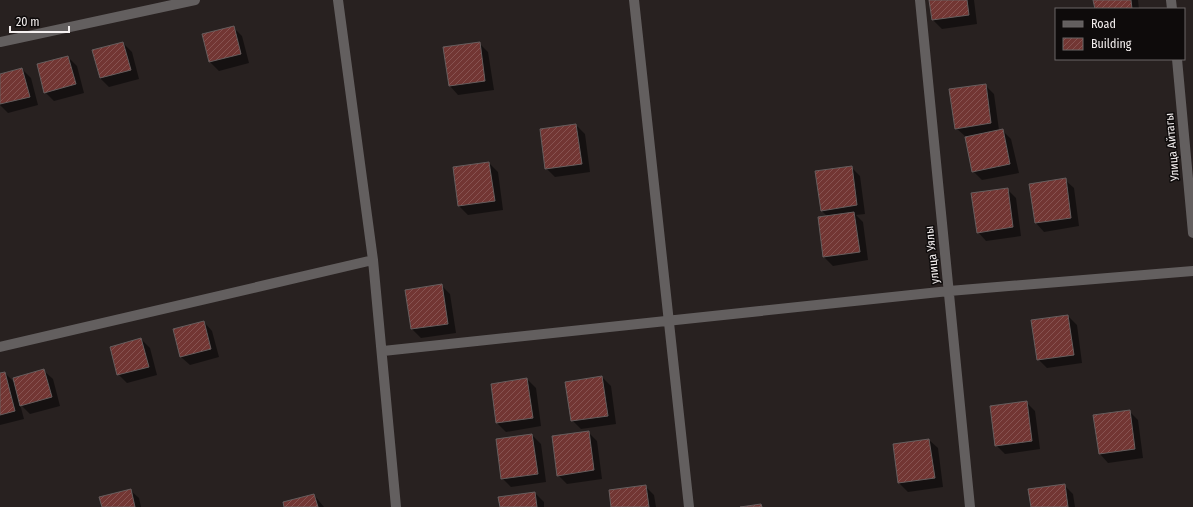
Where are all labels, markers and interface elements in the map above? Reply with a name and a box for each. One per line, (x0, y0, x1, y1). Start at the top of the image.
scale bar (10, 8, 69, 34)
legend (1055, 8, 1185, 60)
text: 20 m (16, 15, 40, 29)
text: Road (1091, 17, 1116, 31)
text: Building (1091, 37, 1132, 51)
street label: Улица Айтагы (1162, 112, 1182, 183)
street label: улица Уялы (922, 225, 942, 285)

